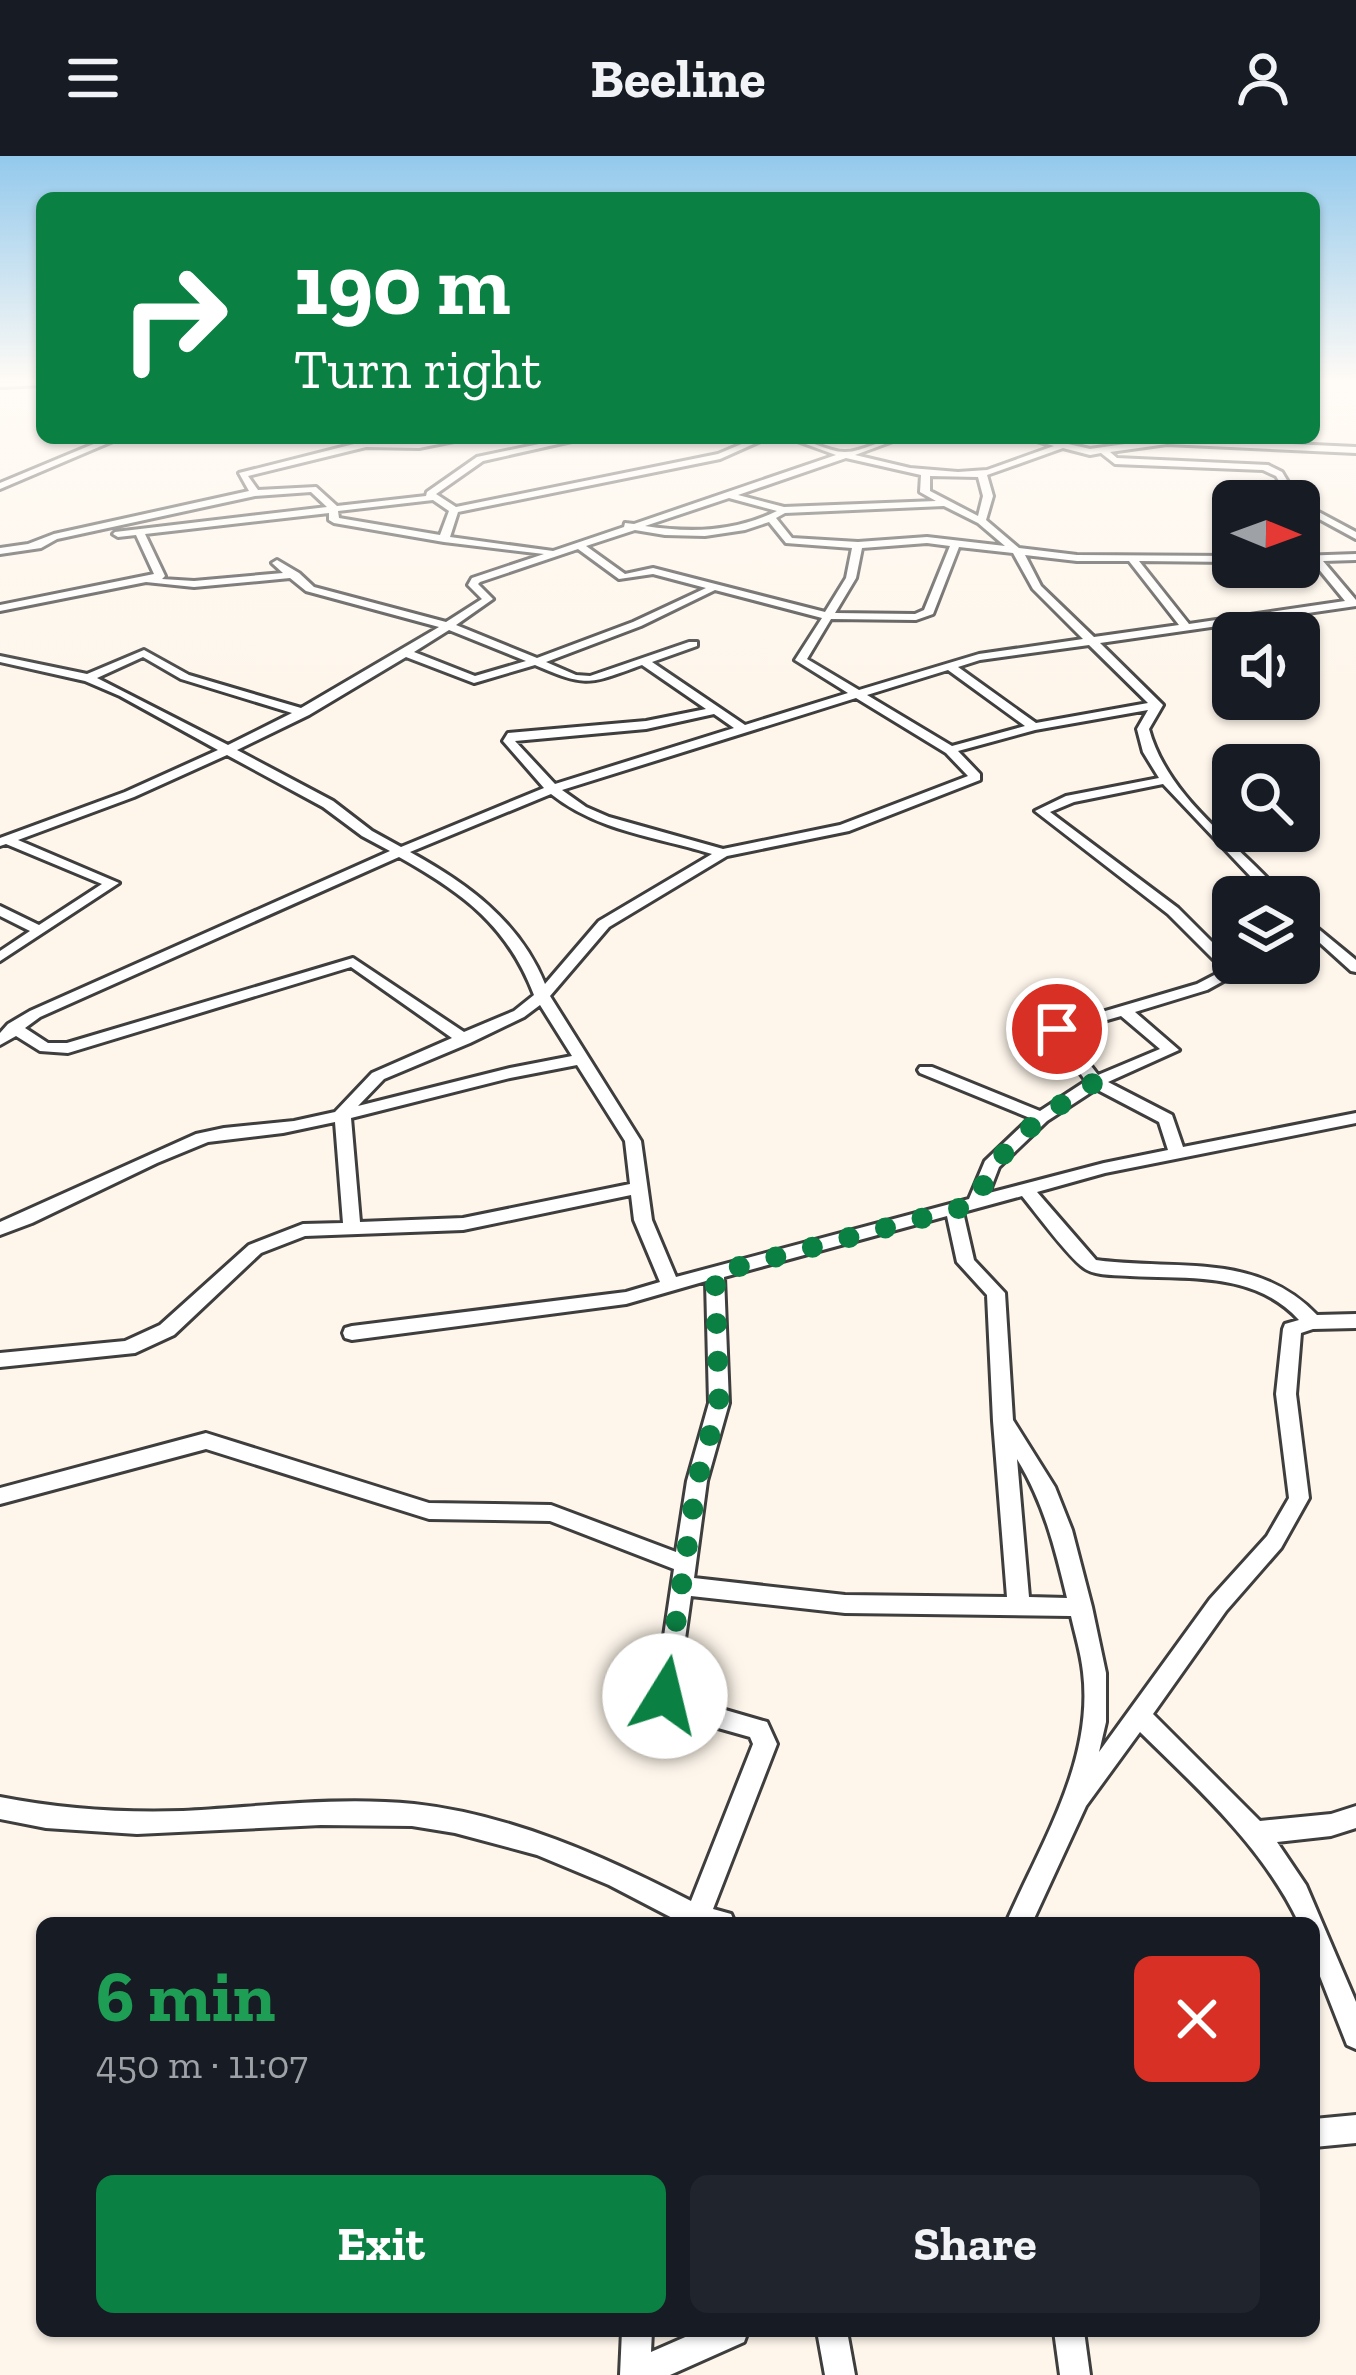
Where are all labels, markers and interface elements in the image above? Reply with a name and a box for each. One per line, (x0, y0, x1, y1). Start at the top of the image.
icon: menu (60, 45, 126, 111)
icon: person (1230, 45, 1296, 111)
text: Beeline (590, 46, 766, 111)
text: 190 m (294, 235, 511, 336)
icon: right (96, 240, 252, 396)
text: Turn right (294, 337, 541, 402)
north arrow (1212, 480, 1320, 588)
map controls (1212, 480, 1320, 984)
button: sound (1212, 612, 1320, 720)
button: search (1212, 744, 1320, 852)
button: layers (1212, 876, 1320, 984)
pin (1006, 978, 1108, 1080)
icon: arrive (1024, 996, 1090, 1062)
position arrow (602, 1633, 728, 1759)
text: 6 min (96, 1953, 275, 2039)
button: close (1134, 1956, 1260, 2082)
text: 450 m · 11:07 (96, 2041, 308, 2088)
button: Exit (96, 2175, 666, 2313)
button: Share (690, 2175, 1260, 2313)

